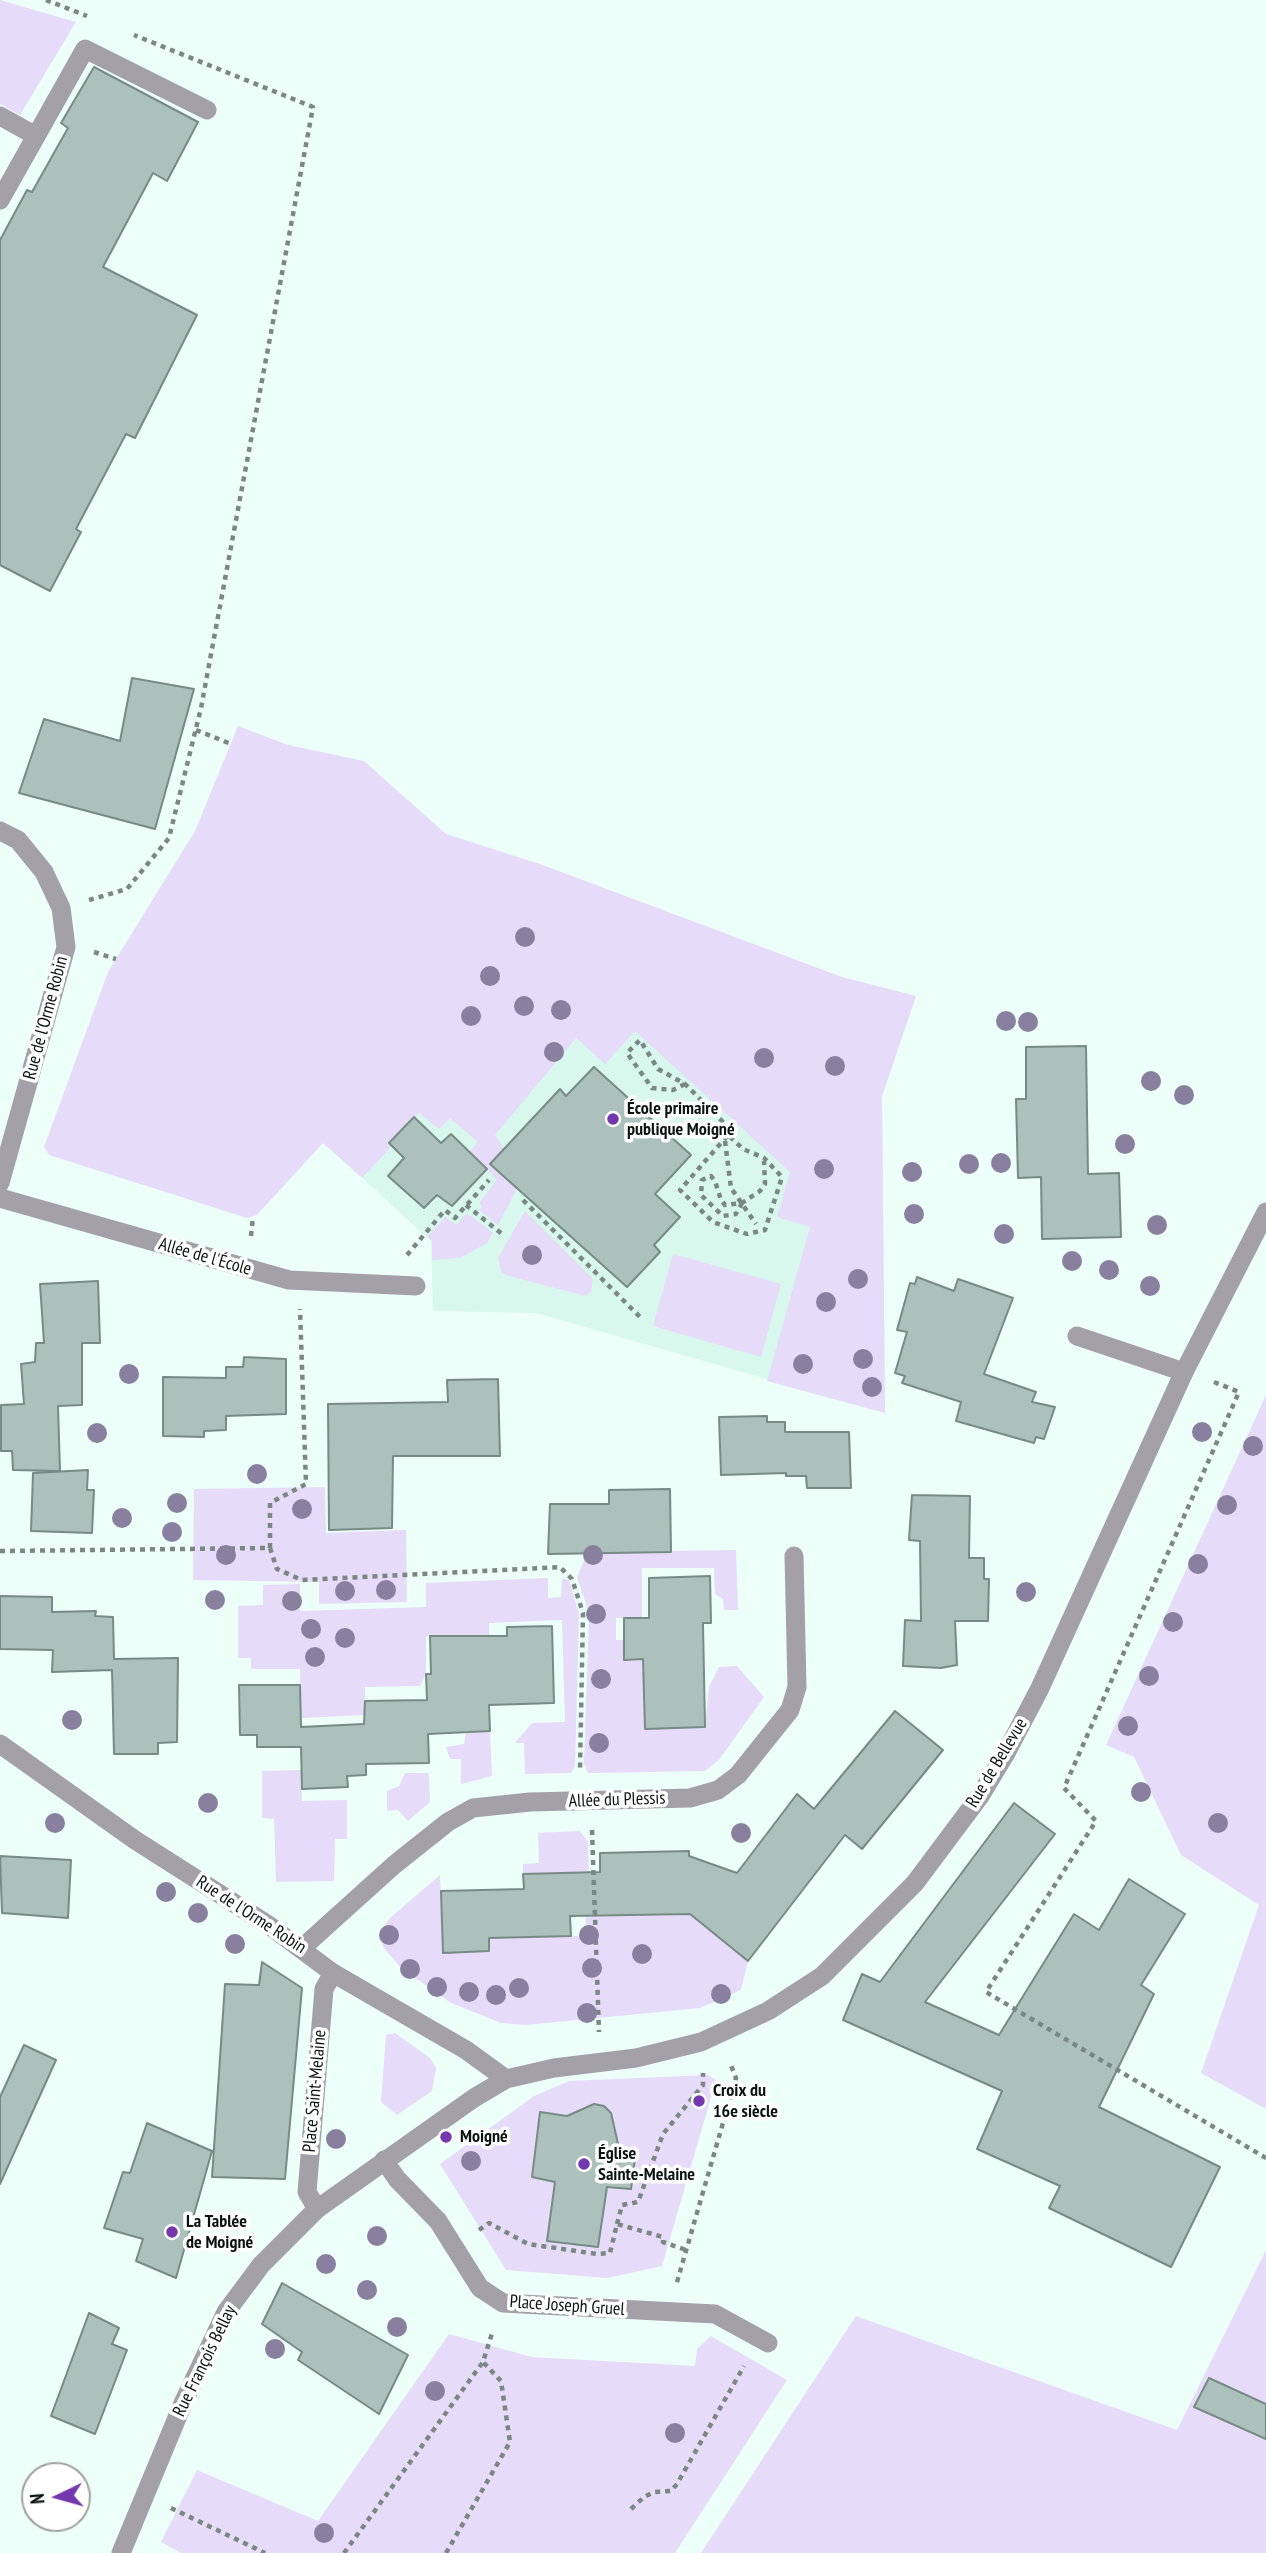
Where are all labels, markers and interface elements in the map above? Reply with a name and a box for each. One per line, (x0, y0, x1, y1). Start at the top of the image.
street label: Rue de l'Orme Robin (19, 954, 73, 1082)
place label: École primaire publique Moigné (627, 1098, 735, 1140)
marker: École primaire publique Moigné (605, 1111, 621, 1127)
street label: Allée de l'École (156, 1234, 254, 1280)
street label: Rue de Bellevue (962, 1714, 1032, 1812)
street label: Allée du Plessis (568, 1788, 666, 1812)
street label: Rue de l'Orme Robin (192, 1871, 310, 1959)
street label: Place Saint-Melaine (299, 2029, 331, 2153)
place label: Croix du 16e siècle (713, 2080, 778, 2122)
marker: Croix du 16e siècle (691, 2093, 707, 2109)
place label: Moigné (460, 2126, 508, 2148)
marker: Moigné (438, 2129, 454, 2145)
place label: Église Sainte-Melaine (598, 2143, 695, 2186)
marker: Église Sainte-Melaine (576, 2156, 592, 2172)
place label: La Tablée de Moigné (186, 2211, 253, 2254)
marker: La Tablée de Moigné (164, 2224, 180, 2240)
street label: Place Joseph Gruel (509, 2291, 625, 2321)
street label: Rue François Bellay (169, 2302, 241, 2420)
north arrow (21, 2462, 91, 2532)
text: N (25, 2493, 49, 2505)

